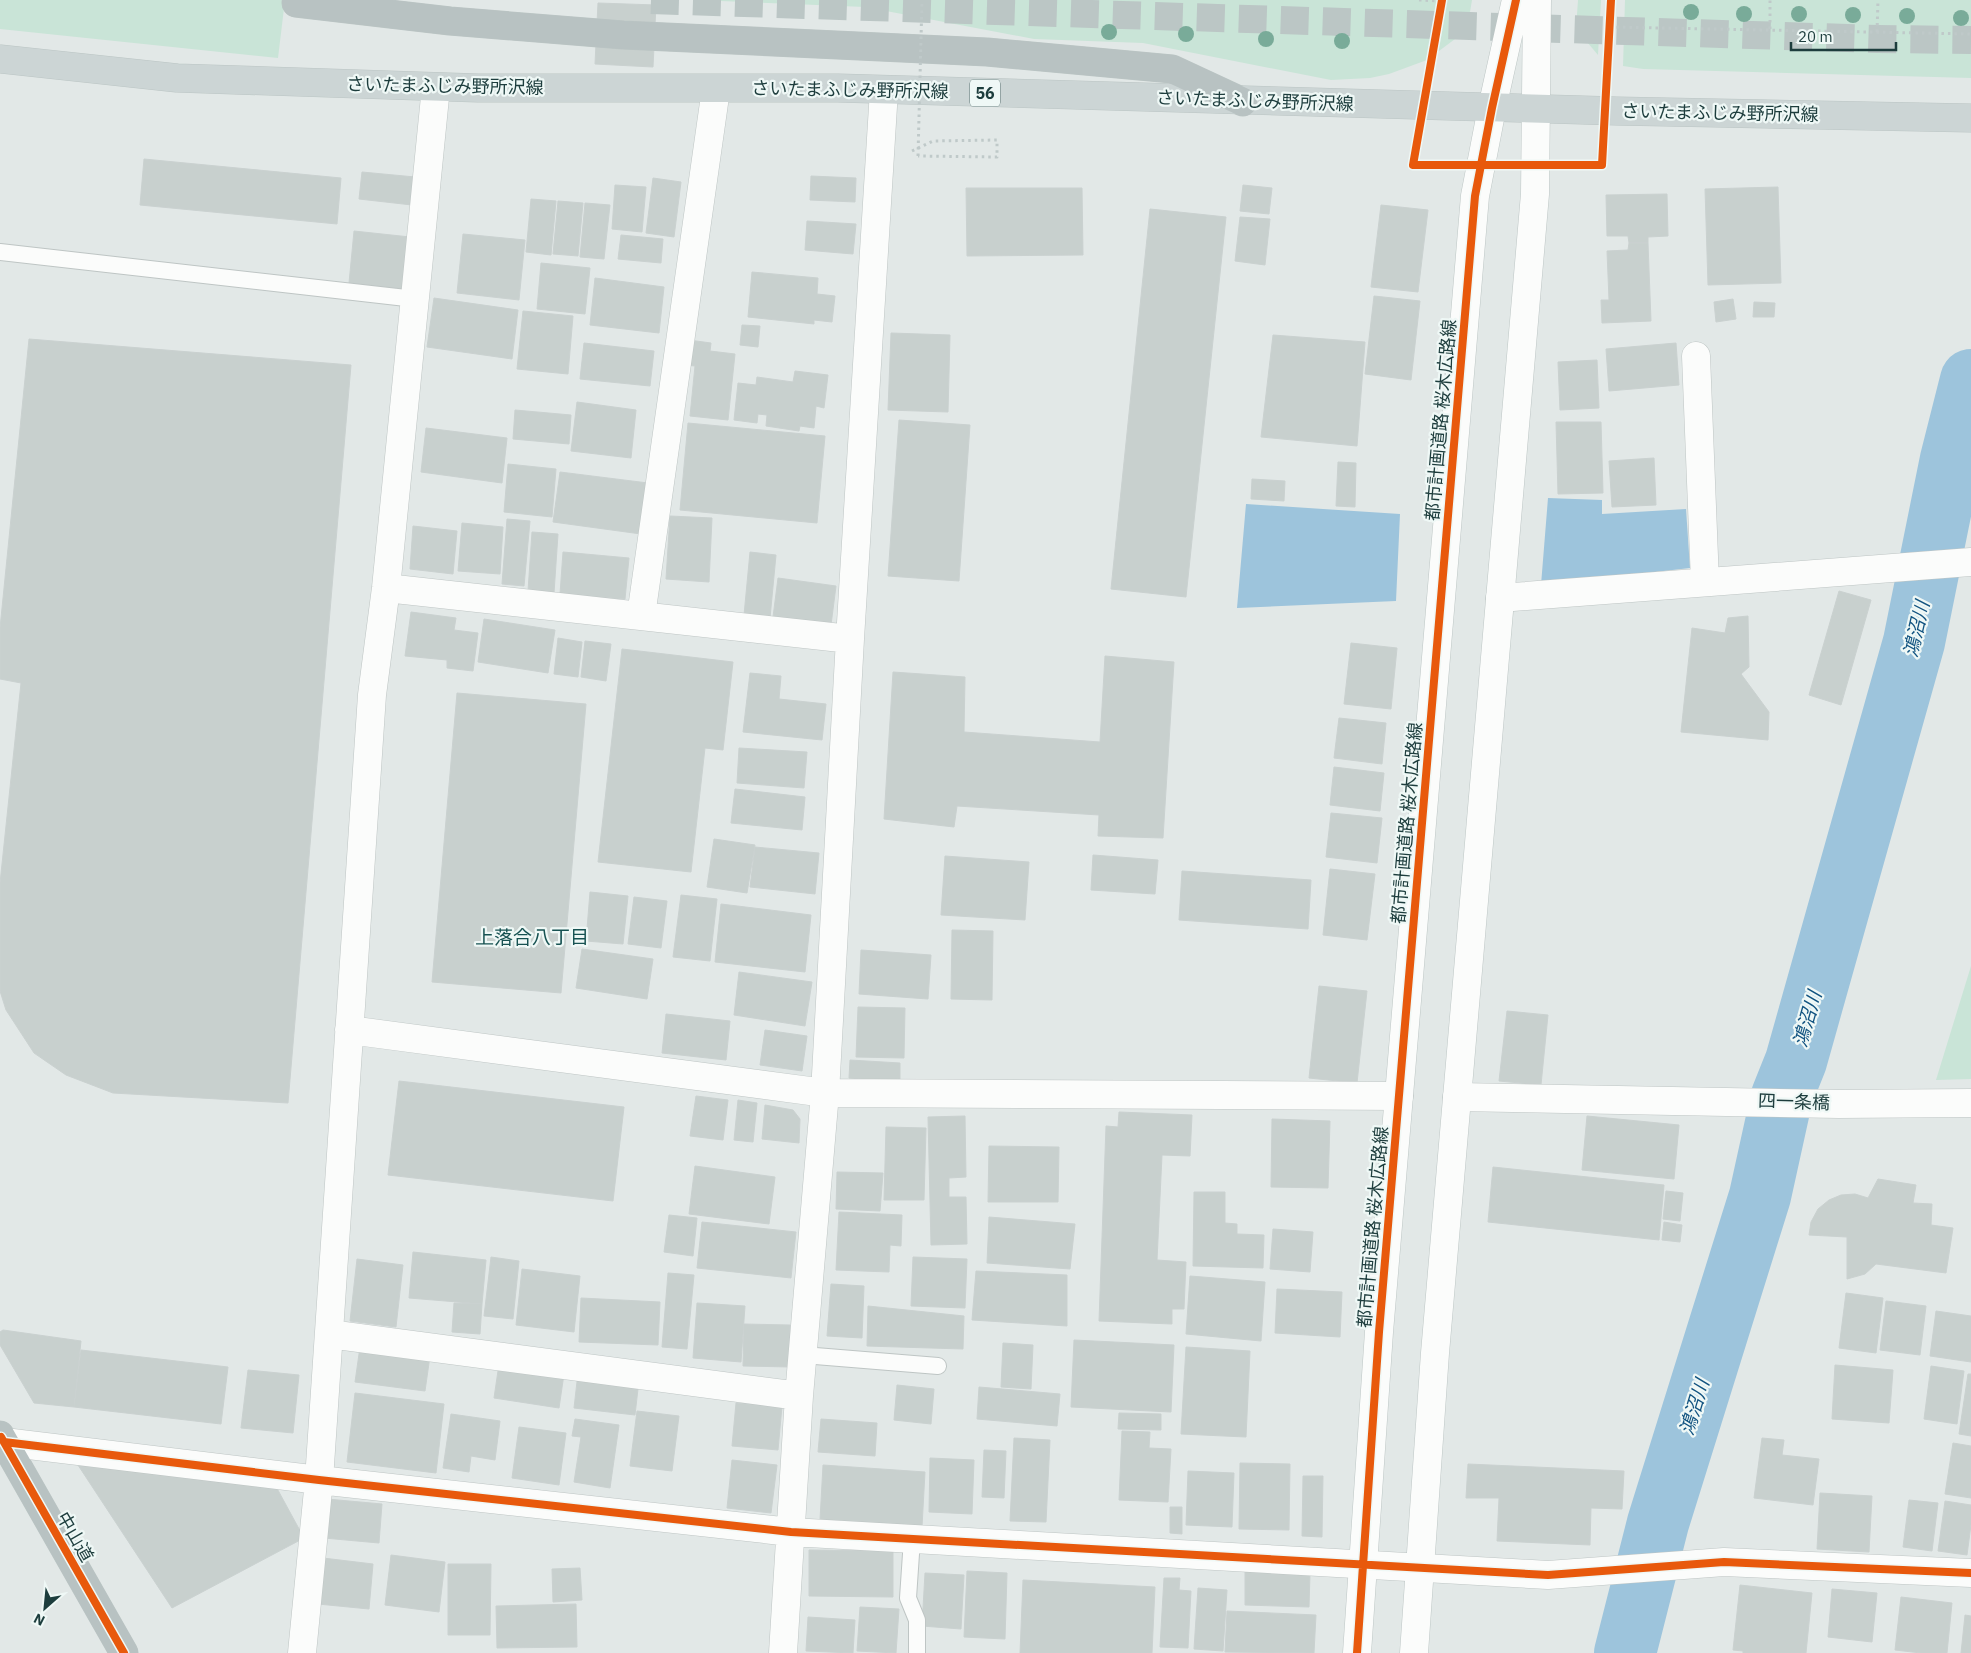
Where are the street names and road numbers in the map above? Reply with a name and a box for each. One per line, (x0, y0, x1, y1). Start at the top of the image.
street label: さいたまふじみ野所沢線 (346, 72, 544, 99)
street label: さいたまふじみ野所沢線 (751, 76, 949, 103)
road number: 56 (970, 80, 1000, 106)
street label: さいたまふじみ野所沢線 (1156, 86, 1354, 115)
street label: さいたまふじみ野所沢線 (1621, 99, 1819, 126)
street label: 都市計画道路 桜木広路線 (1420, 318, 1461, 522)
street label: 都市計画道路 桜木広路線 (1386, 721, 1427, 925)
street label: 四一条橋 (1758, 1089, 1830, 1114)
street label: 都市計画道路 桜木広路線 (1352, 1125, 1393, 1329)
street label: 中山道 (52, 1508, 99, 1566)

